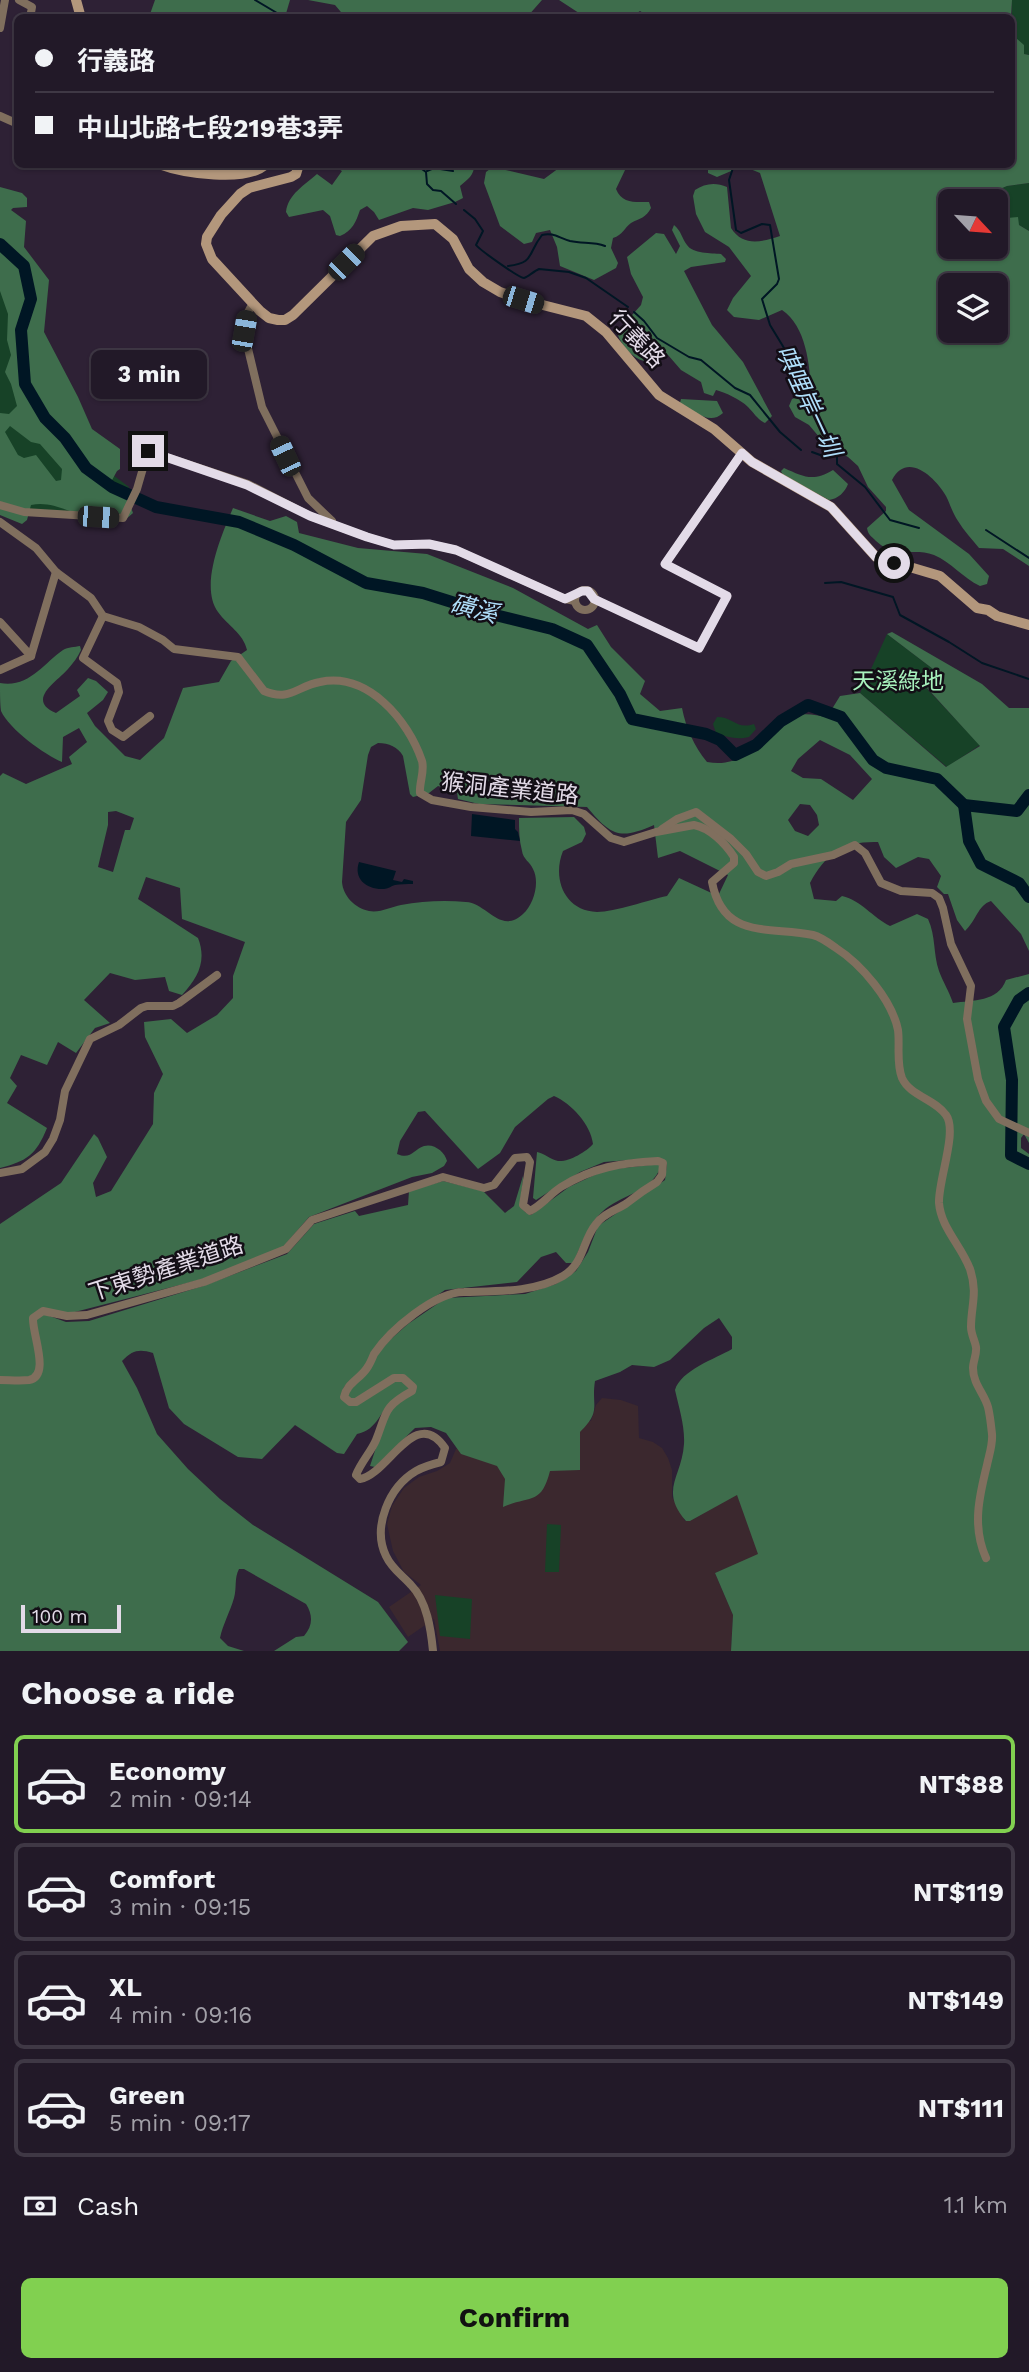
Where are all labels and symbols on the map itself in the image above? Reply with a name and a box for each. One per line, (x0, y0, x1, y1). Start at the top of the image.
north arrow (938, 189, 1008, 259)
car (324, 240, 369, 284)
car (500, 284, 547, 316)
street label: 行義路 (604, 305, 670, 373)
car (231, 308, 258, 354)
water label: 唭哩岸一圳 (770, 341, 847, 464)
callout: 3 min (90, 350, 206, 398)
car (267, 433, 304, 479)
route end (132, 435, 164, 467)
car (77, 505, 120, 529)
route start (878, 547, 910, 579)
water label: 磺溪 (447, 590, 504, 629)
park label: 天溪綠地 (852, 668, 944, 695)
street label: 猴洞產業道路 (440, 768, 580, 810)
street label: 下東勢產業道路 (85, 1231, 247, 1307)
scale bar (21, 1602, 121, 1634)

